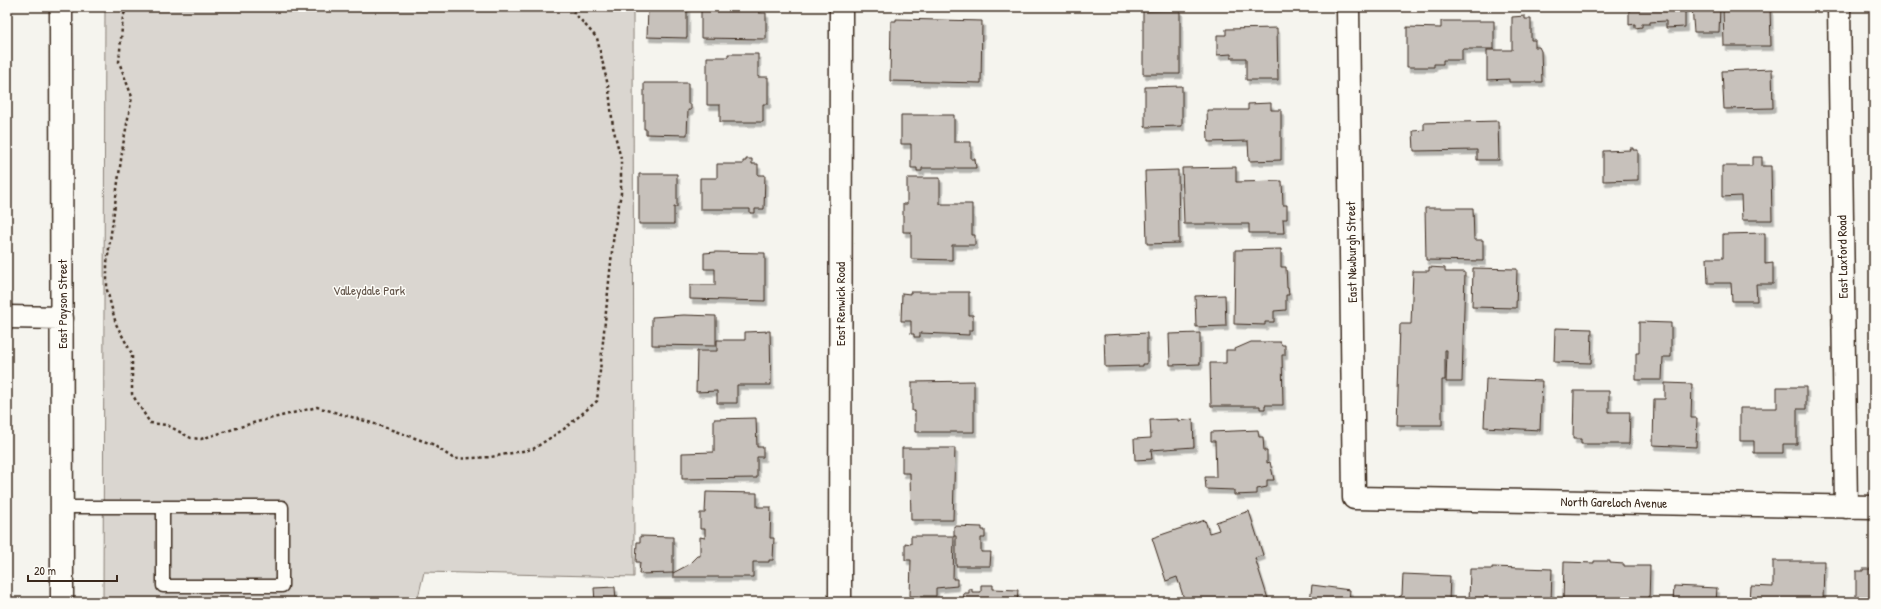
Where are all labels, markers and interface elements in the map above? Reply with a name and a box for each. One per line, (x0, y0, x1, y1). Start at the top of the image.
street label: East Newburgh Street (1341, 201, 1361, 303)
street label: East Laxford Road (1832, 215, 1852, 299)
street label: East Payson Street (53, 259, 71, 349)
street label: East Renwick Road (831, 262, 849, 346)
park label: Valleydale Park (333, 281, 406, 299)
street label: North Gareloch Avenue (1560, 492, 1668, 512)
scale bar (28, 557, 117, 583)
text: 20 m (34, 562, 56, 579)

